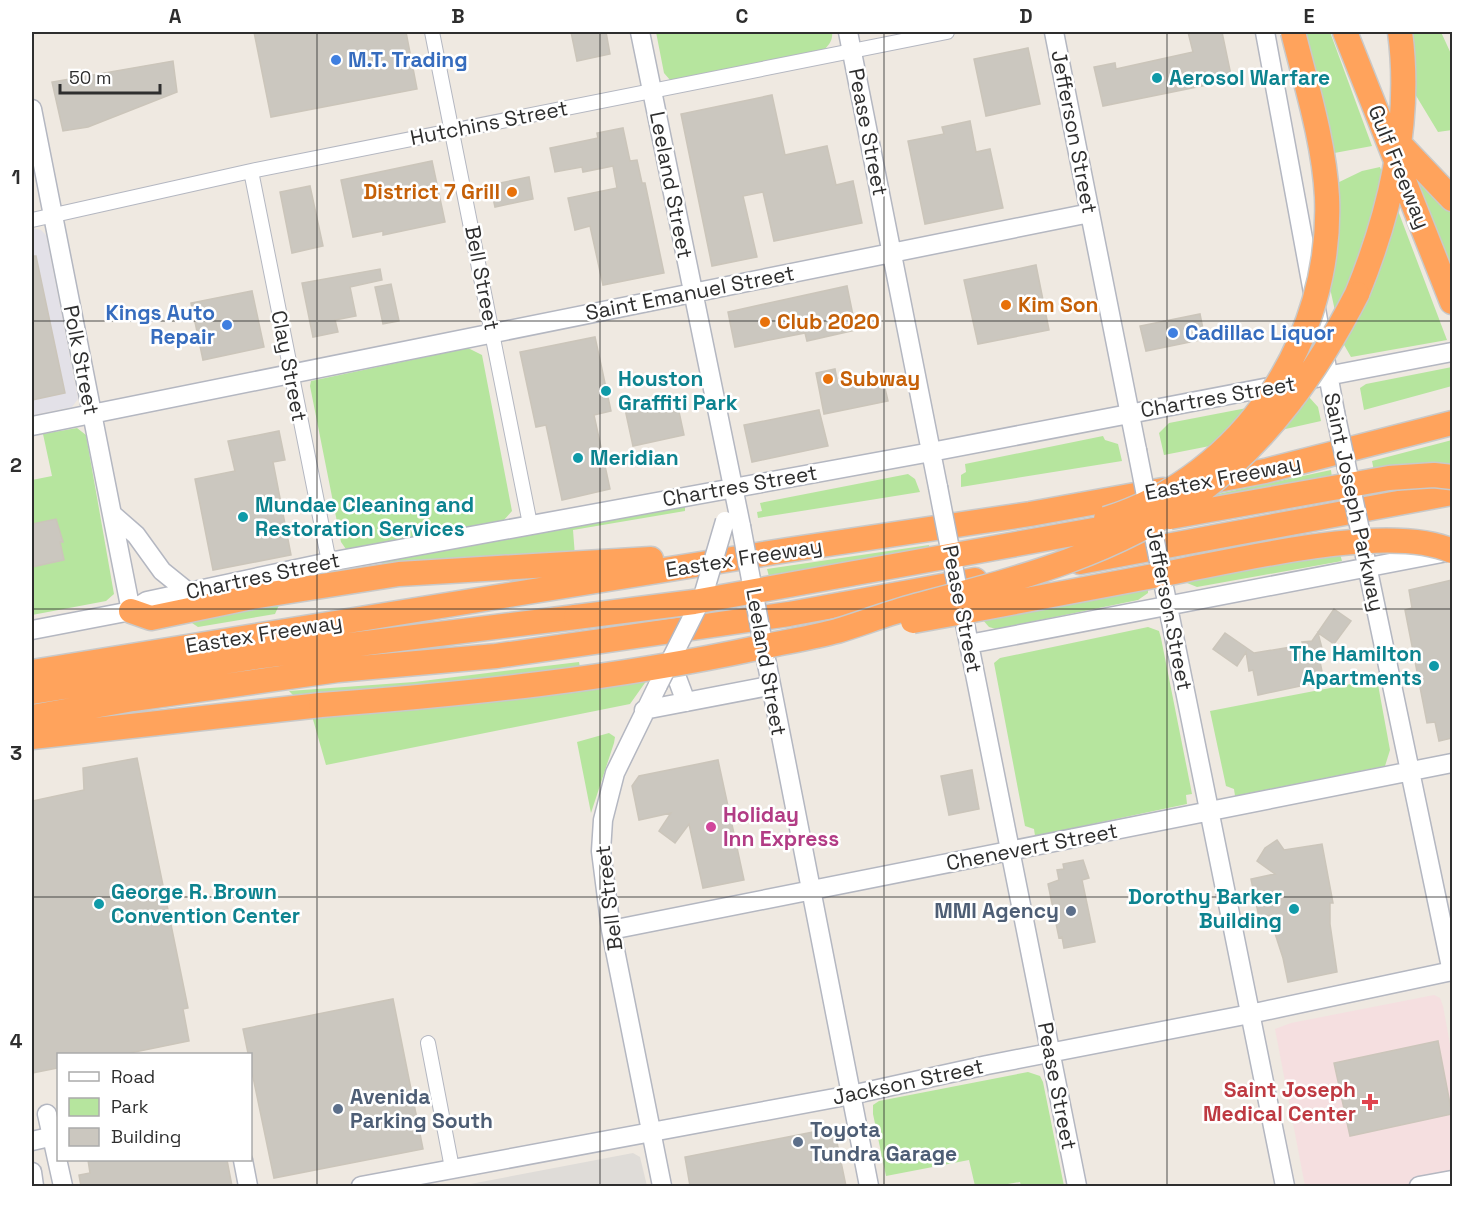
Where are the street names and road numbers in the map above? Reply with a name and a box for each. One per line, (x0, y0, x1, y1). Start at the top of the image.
street label: Jefferson Street (1045, 48, 1104, 216)
street label: Pease Street (843, 66, 894, 198)
street label: Hutchins Street (408, 94, 570, 151)
street label: Gulf Freeway (1362, 101, 1437, 233)
street label: Leeland Street (644, 109, 699, 261)
street label: Bell Street (459, 223, 506, 333)
street label: Saint Emanuel Street (583, 259, 797, 326)
street label: Polk Street (58, 303, 105, 417)
street label: Clay Street (265, 308, 314, 424)
street label: Chartres Street (1138, 370, 1297, 423)
street label: Saint Joseph Parkway (1318, 390, 1391, 614)
street label: Eastex Freeway (1143, 449, 1303, 506)
street label: Chartres Street (660, 459, 819, 512)
street label: Jefferson Street (1140, 525, 1199, 693)
street label: Eastex Freeway (664, 532, 824, 583)
street label: Pease Street (937, 543, 988, 675)
street label: Chartres Street (183, 546, 342, 605)
street label: Leeland Street (740, 586, 793, 738)
street label: Eastex Freeway (184, 608, 344, 659)
street label: Chenevert Street (944, 817, 1120, 876)
street label: Bell Street (589, 844, 628, 952)
street label: Pease Street (1032, 1020, 1083, 1152)
street label: Jackson Street (830, 1052, 986, 1111)

